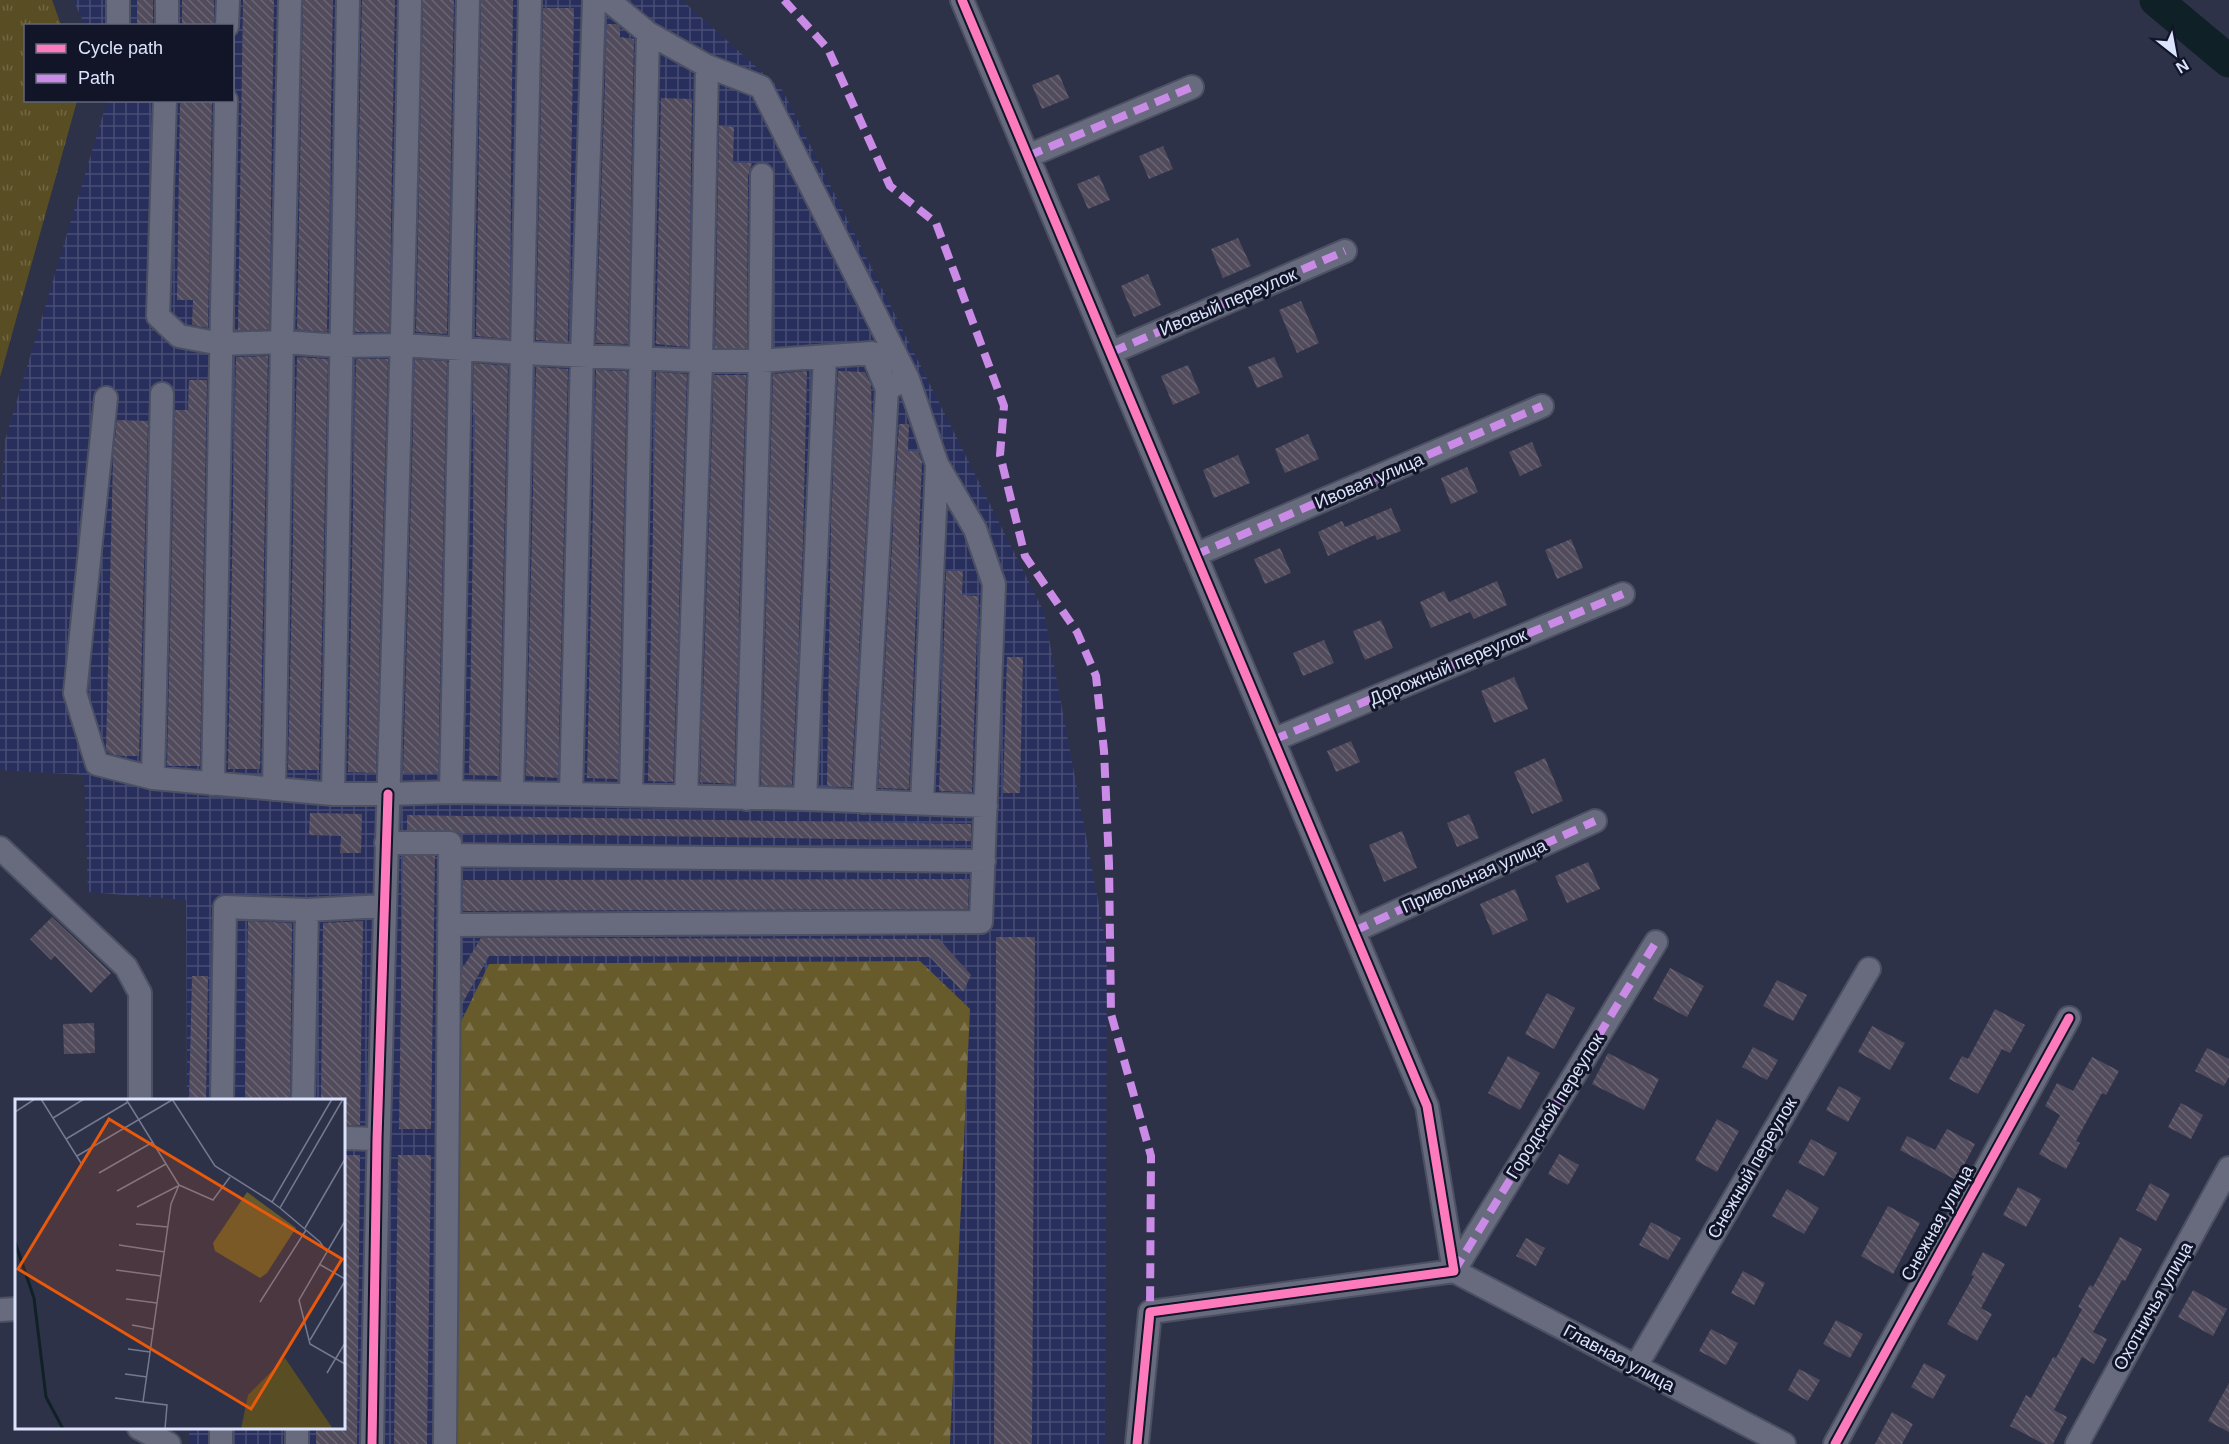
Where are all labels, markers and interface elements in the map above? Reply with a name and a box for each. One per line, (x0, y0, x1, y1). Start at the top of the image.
legend (24, 24, 234, 102)
north arrow (2145, 24, 2205, 84)
text: Cycle path (78, 38, 163, 58)
text: N (2173, 56, 2192, 77)
text: Path (78, 68, 115, 88)
street label: Ивовый переулок (1157, 264, 1300, 340)
street label: Ивовая улица (1312, 449, 1427, 513)
street label: Дорожный переулок (1366, 625, 1530, 709)
street label: Привольная улица (1399, 835, 1550, 917)
street label: Городской переулок (1502, 1030, 1608, 1182)
street label: Снежный переулок (1703, 1094, 1801, 1242)
inset map (15, 1099, 345, 1429)
street label: Снежная улица (1897, 1161, 1977, 1284)
street label: Охотничья улица (2109, 1238, 2197, 1374)
street label: Главная улица (1560, 1320, 1679, 1396)

